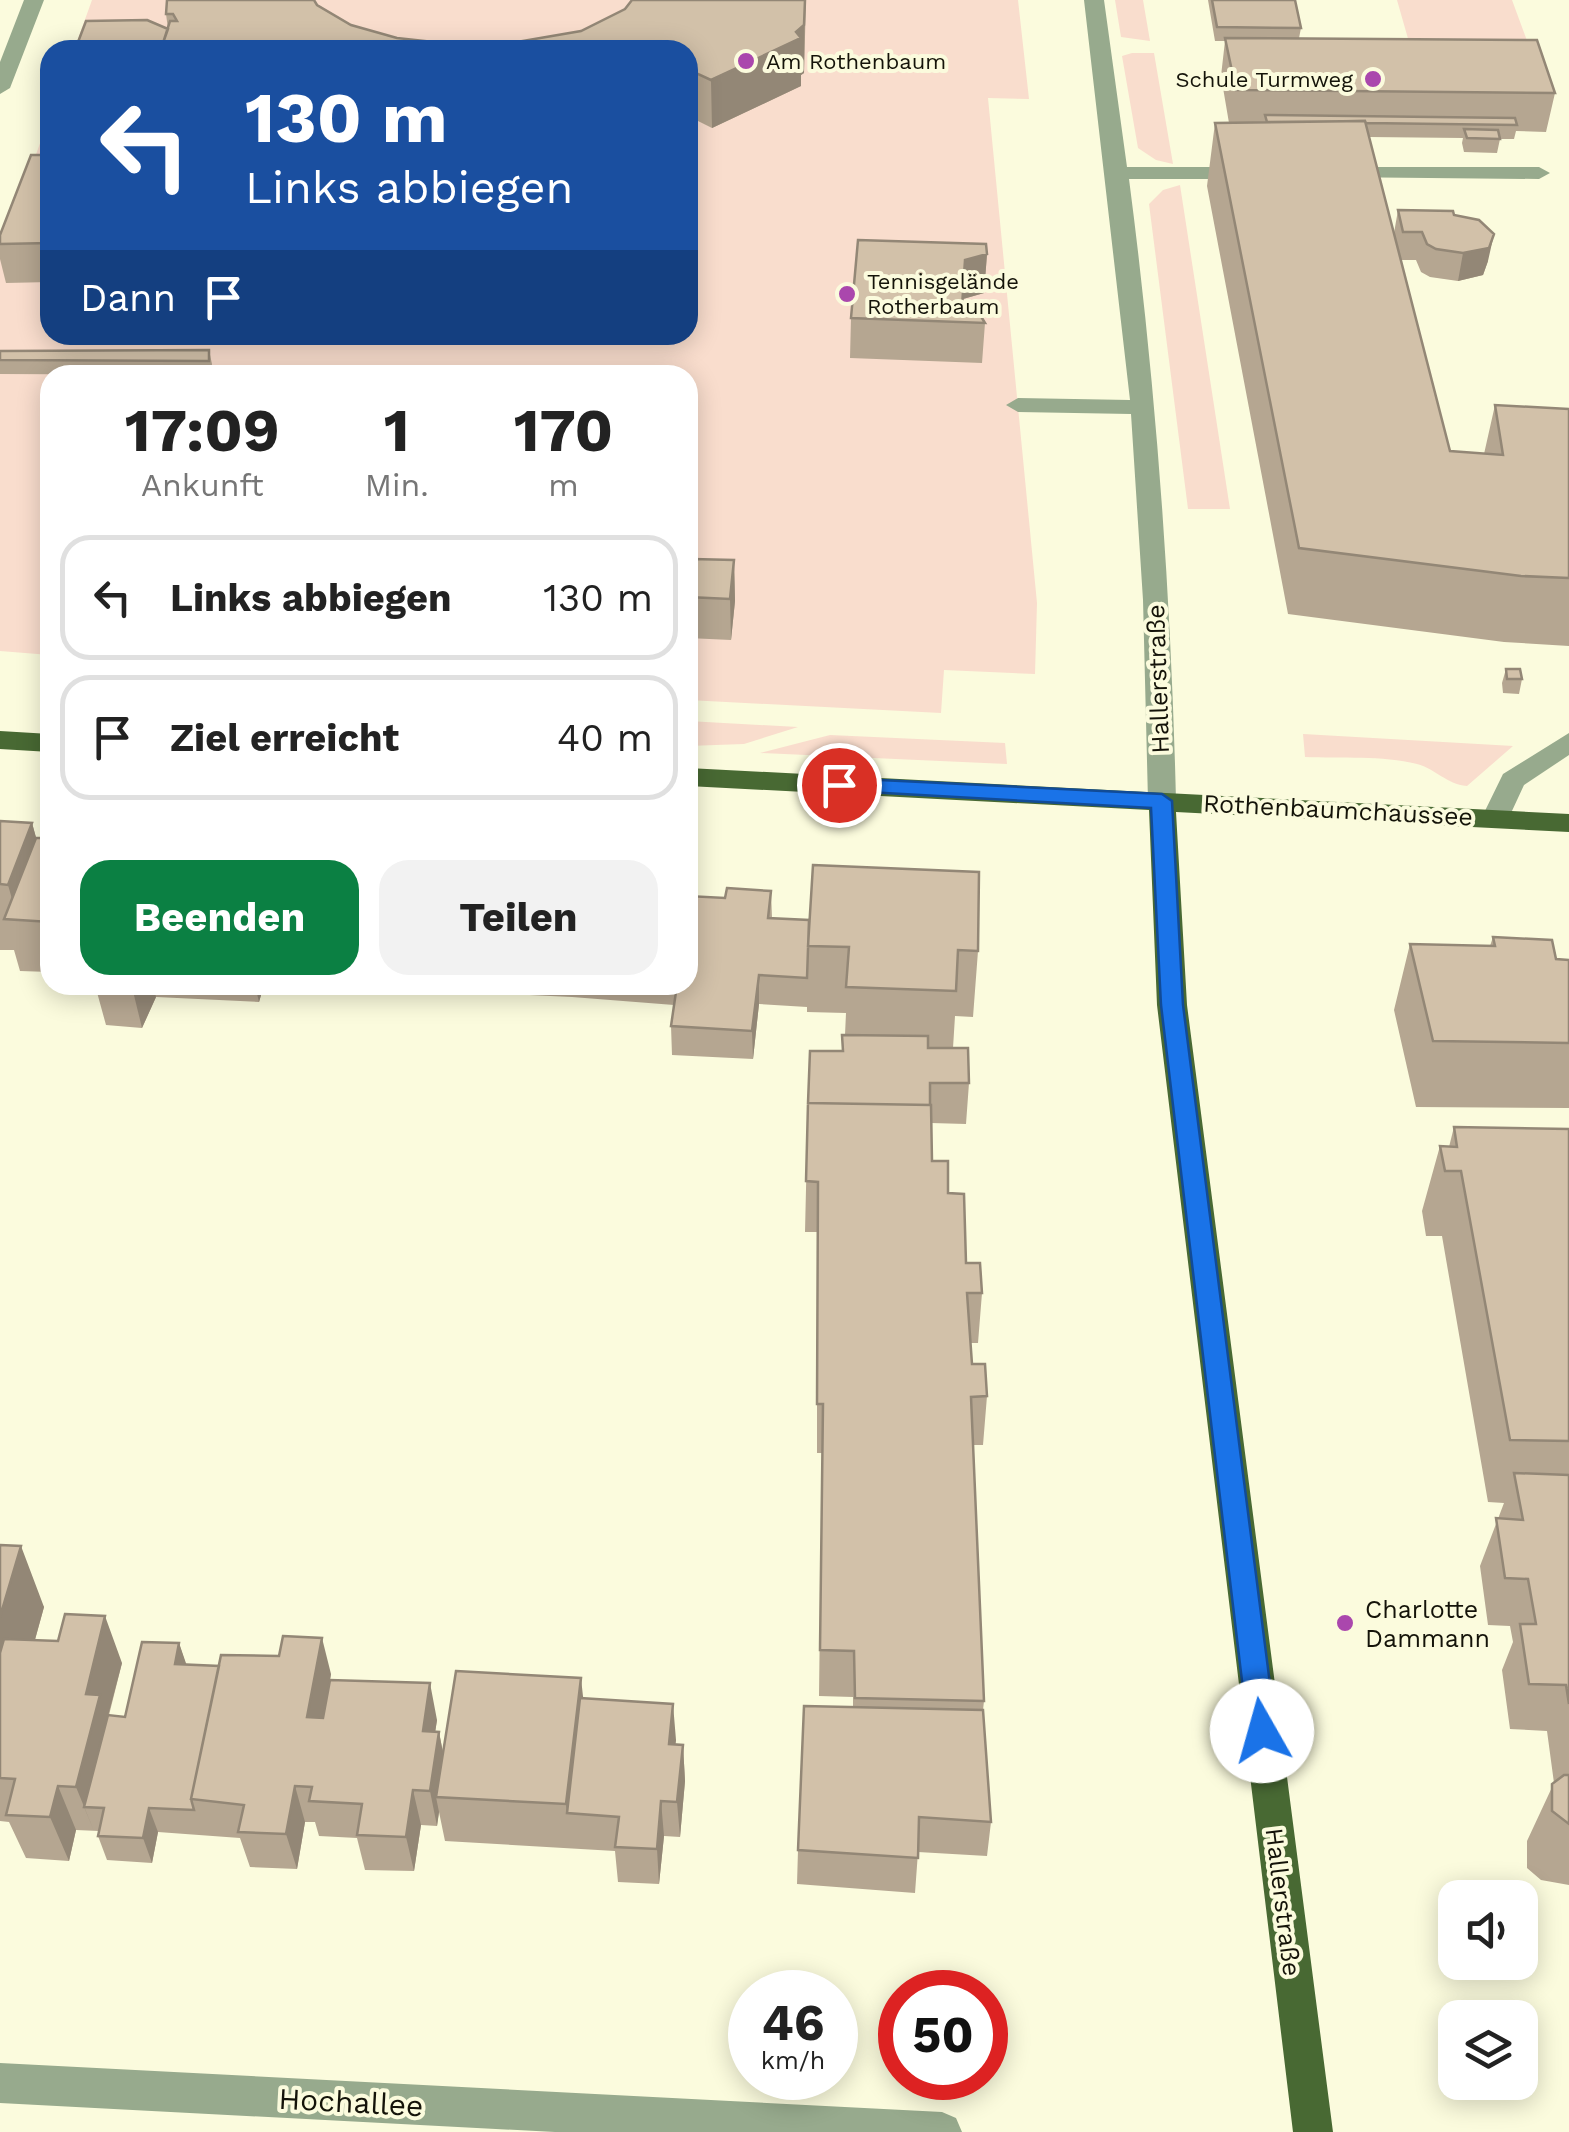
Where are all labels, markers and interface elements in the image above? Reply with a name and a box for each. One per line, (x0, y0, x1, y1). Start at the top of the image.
place label: Am Rothenbaum (766, 49, 946, 74)
marker: Am Rothenbaum (735, 50, 757, 72)
place label: Schule Turmweg (1175, 67, 1353, 92)
marker: Schule Turmweg (1362, 68, 1384, 90)
text: 130 m (245, 77, 448, 159)
icon: left (80, 80, 210, 210)
text: Links abbiegen (245, 161, 573, 214)
place label: Tennisgelände Rotherbaum (867, 269, 1019, 319)
icon: arrive (196, 270, 251, 325)
text: Dann (80, 276, 176, 320)
marker: Tennisgelände Rotherbaum (836, 283, 858, 305)
text: 17:09 (125, 395, 280, 466)
text: 1 (384, 395, 410, 466)
text: 170 (514, 395, 613, 466)
text: Ankunft (141, 466, 264, 504)
text: Min. (365, 466, 429, 504)
text: m (548, 466, 579, 504)
icon: left (85, 570, 140, 625)
text: Links abbiegen (170, 576, 452, 620)
text: 130 m (543, 576, 653, 620)
street label: Hallerstraße (1141, 604, 1175, 754)
icon: arrive (85, 710, 140, 765)
text: Ziel erreicht (170, 716, 399, 760)
text: 40 m (557, 716, 653, 760)
pin (797, 743, 882, 828)
icon: arrive (812, 758, 867, 813)
street label: Rothenbaumchaussee (1202, 788, 1474, 832)
button: Beenden (80, 860, 359, 975)
button: Teilen (379, 860, 658, 975)
place label: Charlotte Dammann (1365, 1595, 1490, 1653)
marker: Charlotte Dammann (1334, 1612, 1356, 1634)
position arrow (1210, 1679, 1314, 1783)
street label: Hallerstraße (1260, 1826, 1306, 1978)
map controls (1438, 1880, 1538, 2100)
button: sound (1438, 1880, 1538, 1980)
speed limit sign: 50 (878, 1970, 1008, 2100)
text: 46 (761, 1993, 825, 2052)
button: layers (1438, 2000, 1538, 2100)
text: km/h (761, 2046, 825, 2075)
street label: Hochallee (278, 2081, 424, 2123)

